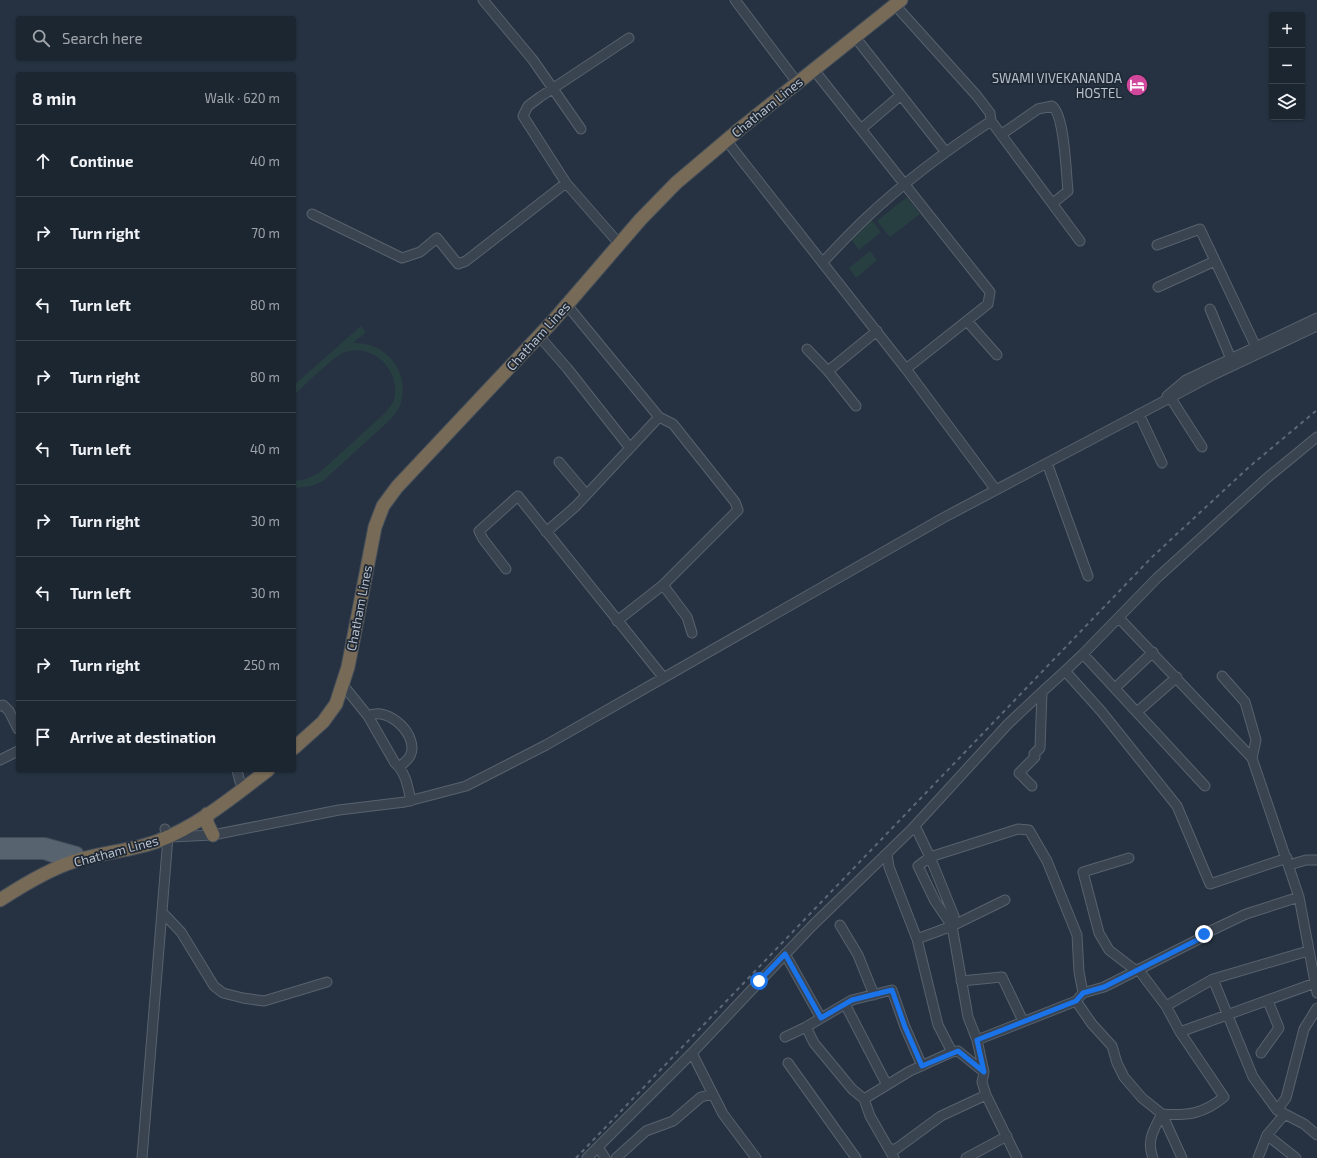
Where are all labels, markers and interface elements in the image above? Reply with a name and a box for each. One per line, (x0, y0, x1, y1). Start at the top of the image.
map controls (1269, 12, 1305, 120)
button: + (1269, 12, 1305, 48)
search box (16, 16, 296, 60)
icon: search (30, 27, 52, 49)
text: Search here (62, 29, 143, 47)
button: − (1269, 48, 1305, 84)
place label: SWAMI VIVEKANANDA HOSTEL (992, 70, 1122, 101)
hotel icon: SWAMI VIVEKANANDA HOSTEL (1124, 72, 1150, 98)
street label: Chatham Lines (728, 73, 806, 141)
button: layers (1269, 84, 1305, 120)
text: 8 min (32, 88, 76, 108)
text: Walk · 620 m (205, 90, 280, 106)
icon: ahead (32, 150, 54, 172)
text: Continue (70, 152, 133, 170)
text: 40 m (250, 153, 280, 169)
icon: right (32, 222, 54, 244)
text: Turn right (70, 224, 140, 242)
text: 70 m (251, 225, 280, 241)
icon: left (32, 294, 54, 316)
text: Turn left (70, 296, 131, 314)
text: 80 m (250, 297, 280, 313)
street label: Chatham Lines (503, 298, 573, 374)
icon: right (32, 366, 54, 388)
text: Turn right (70, 368, 140, 386)
text: 80 m (250, 369, 280, 385)
icon: left (32, 438, 54, 460)
text: Turn left (70, 440, 131, 458)
text: 40 m (250, 441, 280, 457)
icon: right (32, 510, 54, 532)
text: Turn right (70, 512, 140, 530)
text: 30 m (251, 513, 280, 529)
street label: Chatham Lines (343, 564, 375, 652)
icon: left (32, 582, 54, 604)
text: Turn left (70, 584, 131, 602)
text: 30 m (251, 585, 280, 601)
icon: right (32, 654, 54, 676)
text: Turn right (70, 656, 140, 674)
text: 250 m (244, 657, 280, 673)
icon: arrive (32, 726, 54, 748)
text: Arrive at destination (70, 728, 216, 746)
street label: Chatham Lines (72, 832, 160, 870)
route end (1195, 925, 1213, 943)
route start (750, 972, 768, 990)

